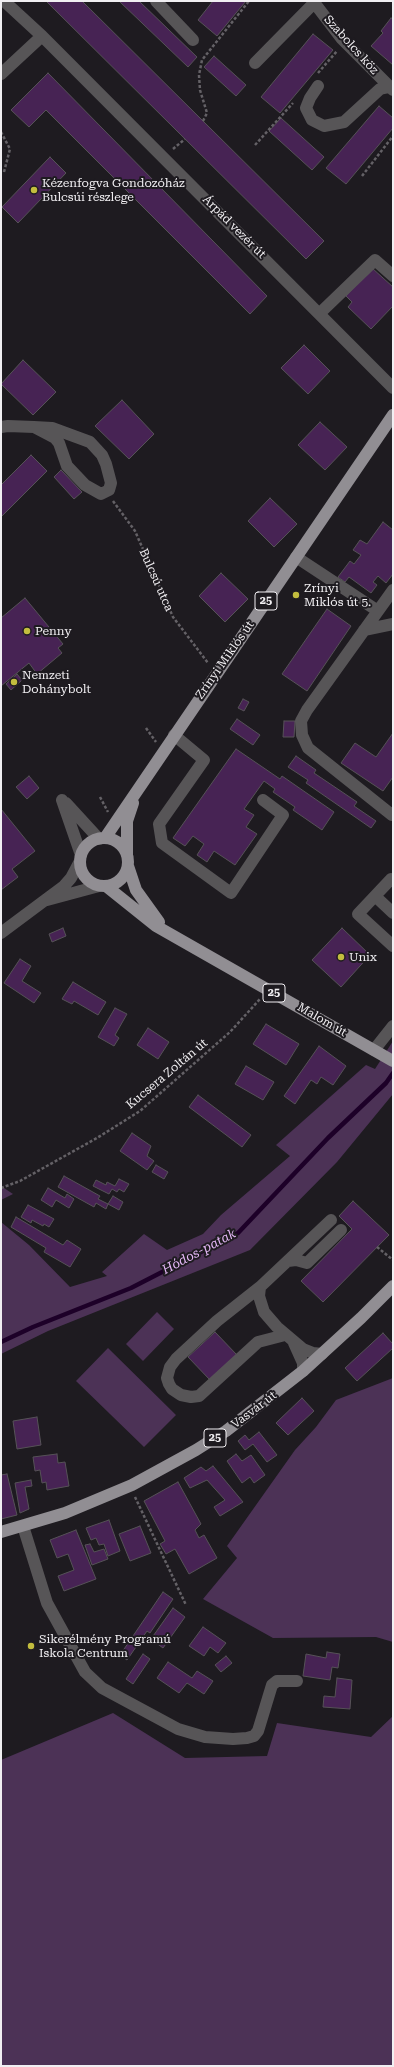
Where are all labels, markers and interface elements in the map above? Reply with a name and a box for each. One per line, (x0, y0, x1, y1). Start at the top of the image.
street label: Szabolcs köz (321, 13, 381, 77)
place label: Kézenfogva Gondozóház Bulcsúi részlege (42, 176, 185, 204)
marker: Kézenfogva Gondozóház Bulcsúi részlege (29, 185, 39, 195)
street label: Árpád vezér út (199, 192, 269, 262)
street label: Bulcsú utca (136, 546, 176, 614)
place label: Zrínyi Miklós út 5. (304, 581, 371, 609)
marker: Zrínyi Miklós út 5. (291, 590, 301, 600)
road number: 25 (255, 592, 277, 610)
street label: Zrínyi Miklós út (193, 618, 257, 702)
place label: Penny (35, 624, 71, 638)
marker: Penny (22, 626, 32, 636)
place label: Nemzeti Dohánybolt (22, 668, 91, 696)
marker: Nemzeti Dohánybolt (9, 677, 19, 687)
place label: Unix (349, 950, 377, 964)
marker: Unix (336, 952, 346, 962)
road number: 25 (263, 984, 285, 1002)
street label: Malom út (295, 1000, 349, 1040)
street label: Kucsera Zoltán út (123, 1036, 211, 1112)
water label: Hódos-patak (160, 1226, 238, 1278)
street label: Vasvár út (229, 1388, 279, 1432)
road number: 25 (204, 1429, 226, 1447)
place label: Sikerélmény Programú Iskola Centrum (39, 1632, 171, 1660)
marker: Sikerélmény Programú Iskola Centrum (26, 1641, 36, 1651)

